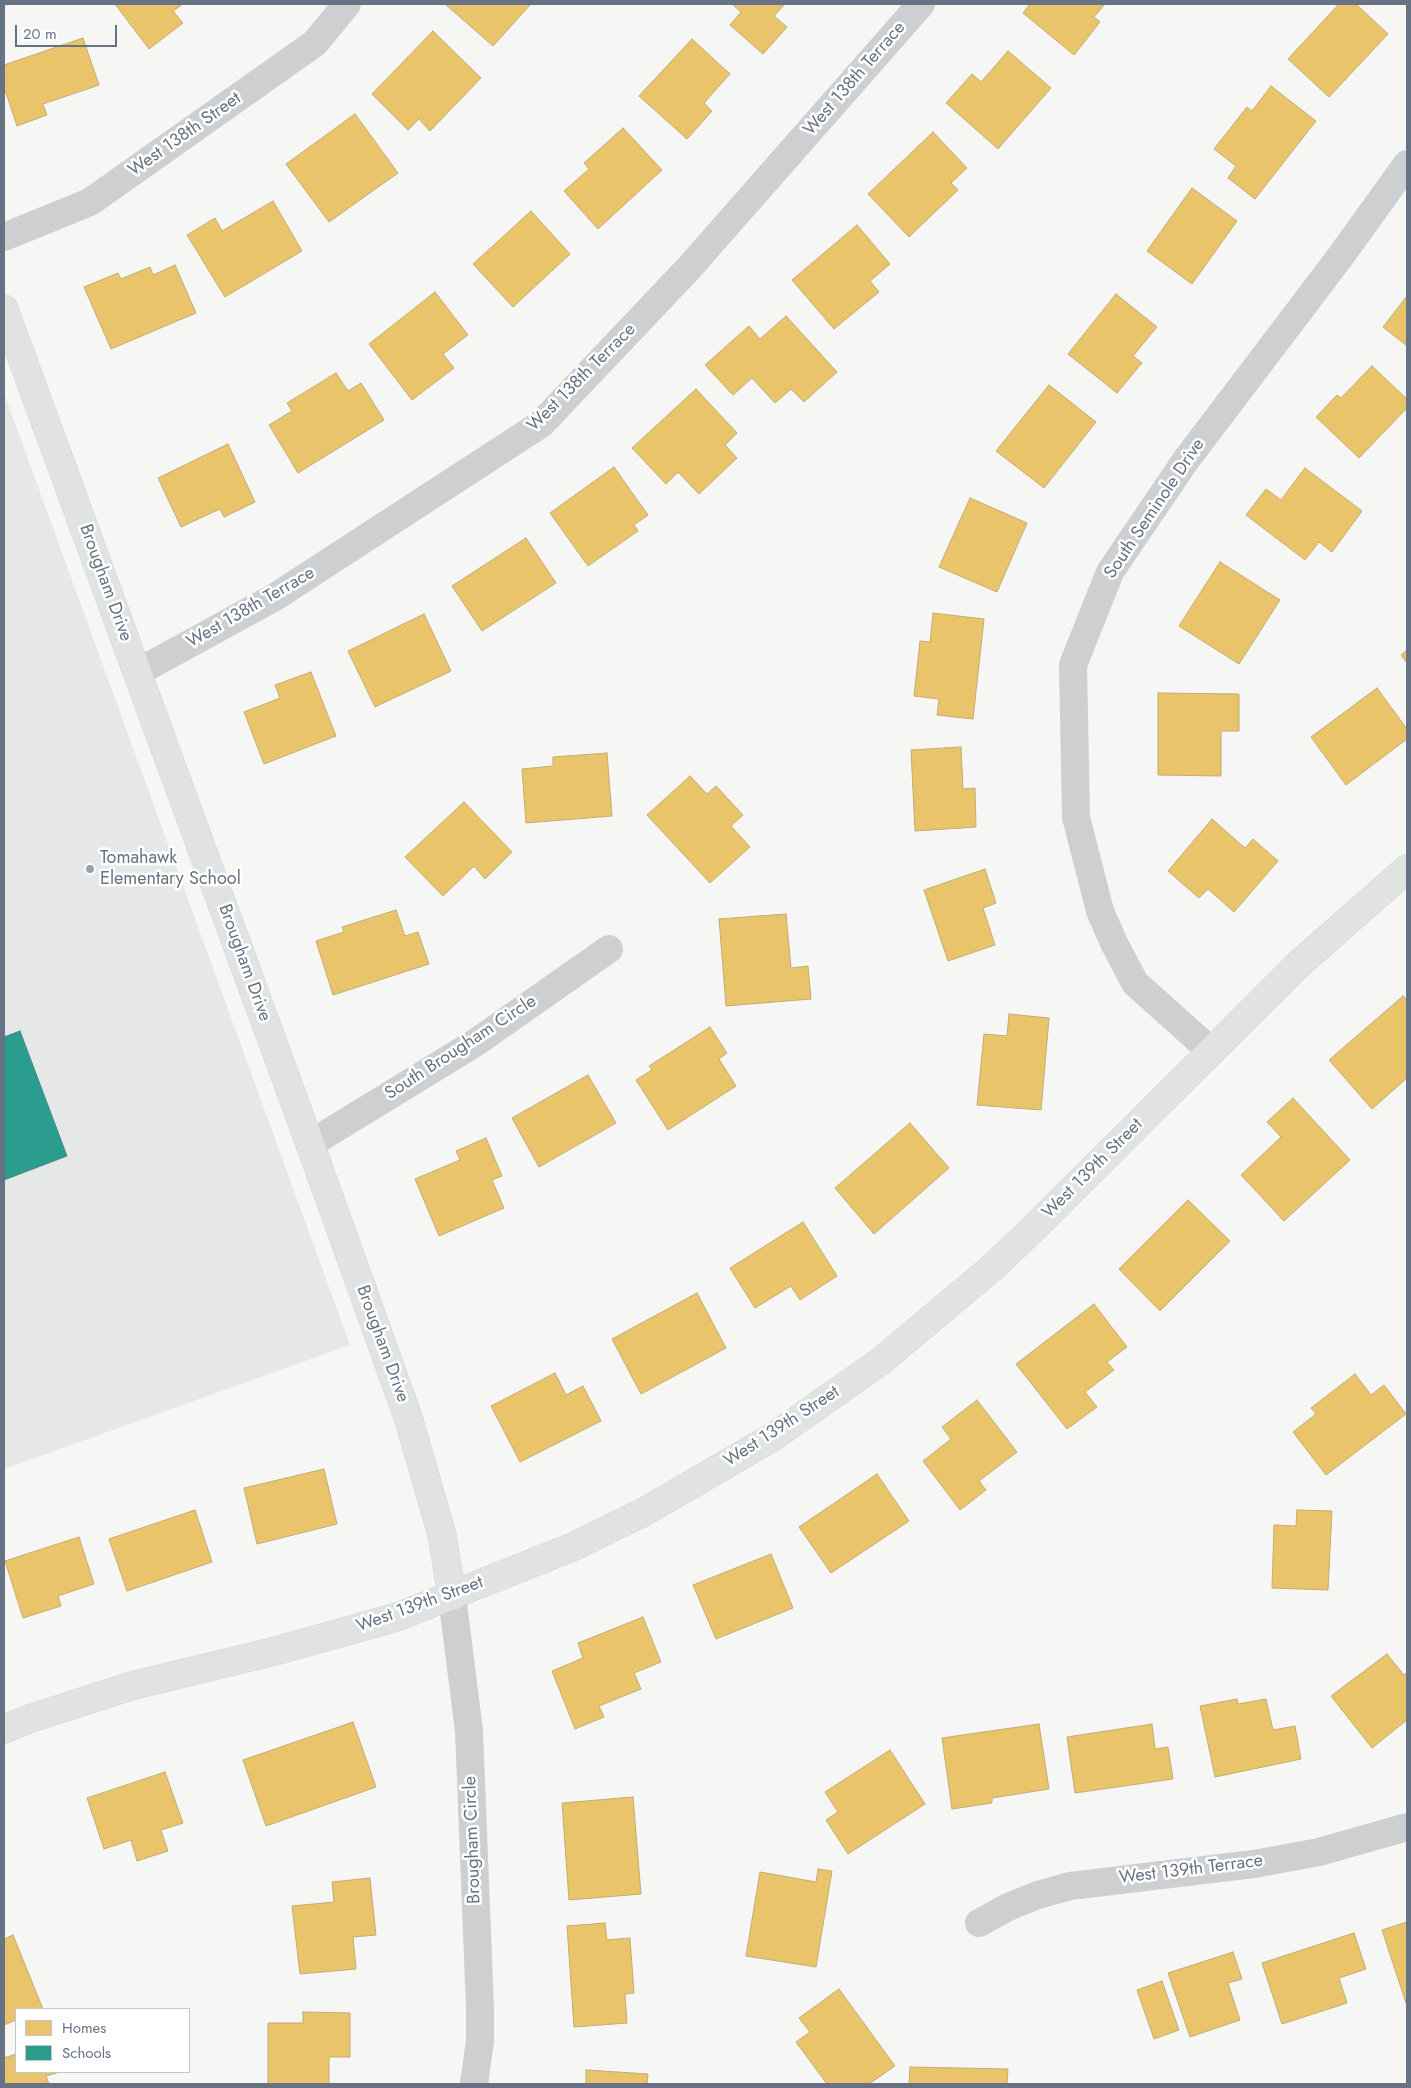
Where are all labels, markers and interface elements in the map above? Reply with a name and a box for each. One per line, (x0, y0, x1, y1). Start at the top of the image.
scale bar (18, 15, 120, 47)
street label: West 138th Terrace (800, 17, 910, 141)
text: 20 m (23, 23, 57, 45)
street label: West 138th Street (125, 88, 245, 182)
street label: West 138th Terrace (523, 319, 641, 437)
street label: South Seminole Drive (1100, 435, 1210, 583)
street label: Brougham Drive (74, 521, 136, 645)
street label: West 138th Terrace (183, 563, 319, 653)
place label: Tomahawk Elementary School (100, 848, 241, 891)
marker: Tomahawk Elementary School (84, 863, 96, 875)
street label: Brougham Drive (213, 901, 275, 1025)
street label: South Brougham Circle (381, 991, 541, 1105)
street label: West 139th Street (1038, 1114, 1148, 1224)
street label: Brougham Drive (351, 1282, 413, 1406)
street label: West 139th Street (720, 1382, 844, 1472)
street label: West 139th Street (354, 1572, 486, 1638)
street label: Brougham Circle (460, 1776, 486, 1904)
street label: West 139th Terrace (1118, 1850, 1264, 1890)
legend (15, 2008, 190, 2073)
text: Homes (62, 2017, 106, 2039)
text: Schools (62, 2042, 111, 2064)

